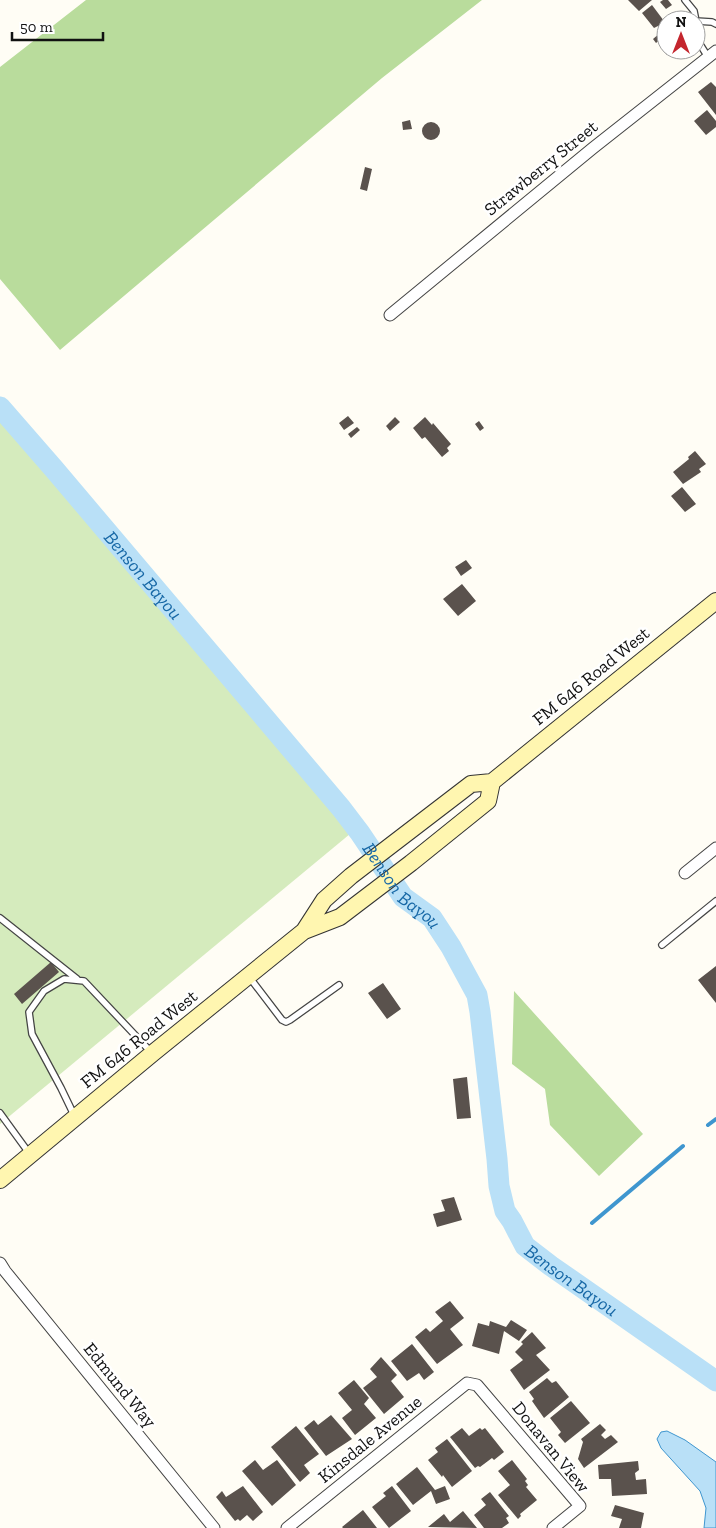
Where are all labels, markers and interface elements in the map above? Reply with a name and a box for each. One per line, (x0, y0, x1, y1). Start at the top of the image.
scale bar (12, 10, 104, 42)
north arrow (656, 10, 706, 60)
text: N (676, 14, 687, 31)
text: 50 m (20, 18, 53, 36)
street label: Strawberry Street (480, 115, 602, 220)
water label: Benson Bayou (99, 526, 187, 624)
street label: FM 646 Road West (528, 622, 654, 730)
water label: Benson Bayou (358, 838, 447, 933)
street label: FM 646 Road West (76, 985, 202, 1093)
water label: Benson Bayou (520, 1239, 623, 1321)
street label: Edmund Way (79, 1338, 162, 1433)
street label: Kinsdale Avenue (314, 1390, 426, 1488)
street label: Donavan View (508, 1397, 594, 1497)

